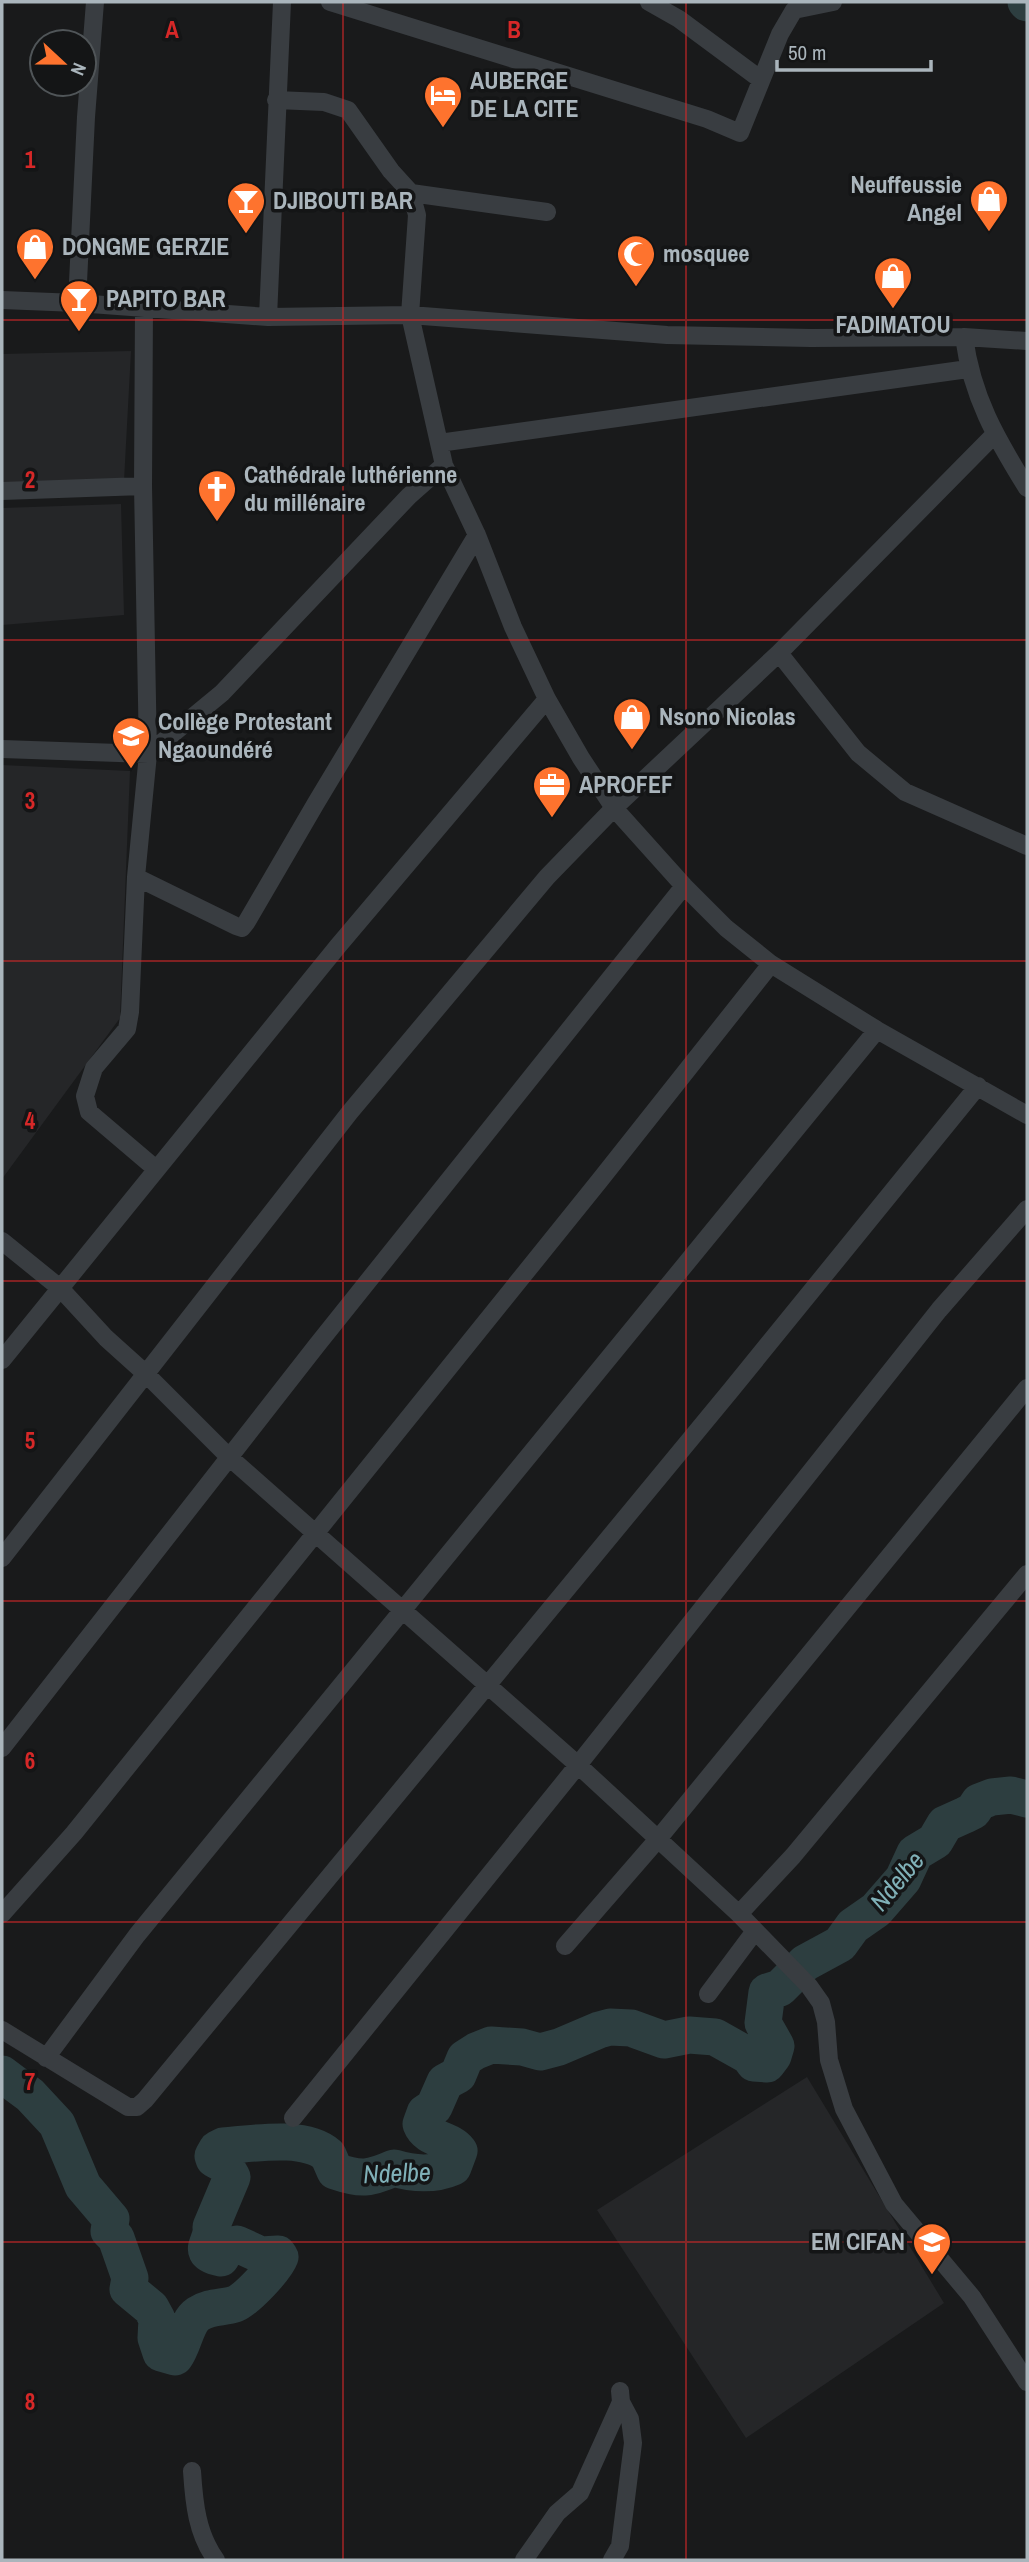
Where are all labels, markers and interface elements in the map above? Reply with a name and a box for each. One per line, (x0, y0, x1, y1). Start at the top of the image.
text: A (165, 14, 179, 45)
text: B (507, 14, 521, 45)
north arrow (28, 28, 98, 98)
scale bar (777, 28, 931, 72)
text: 50 m (788, 38, 826, 67)
text: N (65, 59, 93, 79)
place label: AUBERGE DE LA CITE (470, 64, 579, 124)
hotel icon: AUBERGE DE LA CITE (422, 74, 464, 129)
text: 1 (25, 144, 36, 175)
place label: Neuffeussie Angel (850, 168, 962, 228)
shop icon: Neuffeussie Angel (968, 178, 1010, 233)
bar icon: DJIBOUTI BAR (225, 180, 267, 235)
place label: DJIBOUTI BAR (273, 184, 413, 216)
shop icon: DONGME GERZIE (14, 226, 56, 281)
place label: DONGME GERZIE (62, 230, 229, 262)
mosque icon: mosquee (615, 233, 657, 288)
place label: mosquee (663, 237, 749, 269)
shop icon: FADIMATOU (872, 255, 914, 310)
bar icon: PAPITO BAR (58, 278, 100, 333)
place label: PAPITO BAR (106, 282, 226, 314)
place label: FADIMATOU (835, 308, 951, 340)
place label: Cathédrale luthérienne du millénaire (244, 458, 457, 518)
text: 2 (25, 464, 35, 495)
church icon: Cathédrale luthérienne du millénaire (196, 468, 238, 523)
shop icon: Nsono Nicolas (611, 696, 653, 751)
place label: Nsono Nicolas (659, 700, 796, 732)
place label: Collège Protestant Ngaoundéré (158, 705, 332, 765)
school or university icon: Collège Protestant Ngaoundéré (110, 715, 152, 770)
office icon: APROFEF (531, 764, 573, 819)
place label: APROFEF (579, 768, 673, 800)
text: 3 (25, 785, 35, 816)
text: 4 (25, 1105, 36, 1136)
text: 5 (25, 1425, 35, 1456)
text: 6 (25, 1745, 35, 1776)
water label: Ndelbe (861, 1844, 932, 1918)
text: 7 (25, 2066, 35, 2097)
water label: Ndelbe (363, 2154, 431, 2191)
school or university icon: EM CIFAN (911, 2221, 953, 2276)
place label: EM CIFAN (811, 2225, 905, 2257)
text: 8 (25, 2386, 35, 2417)

